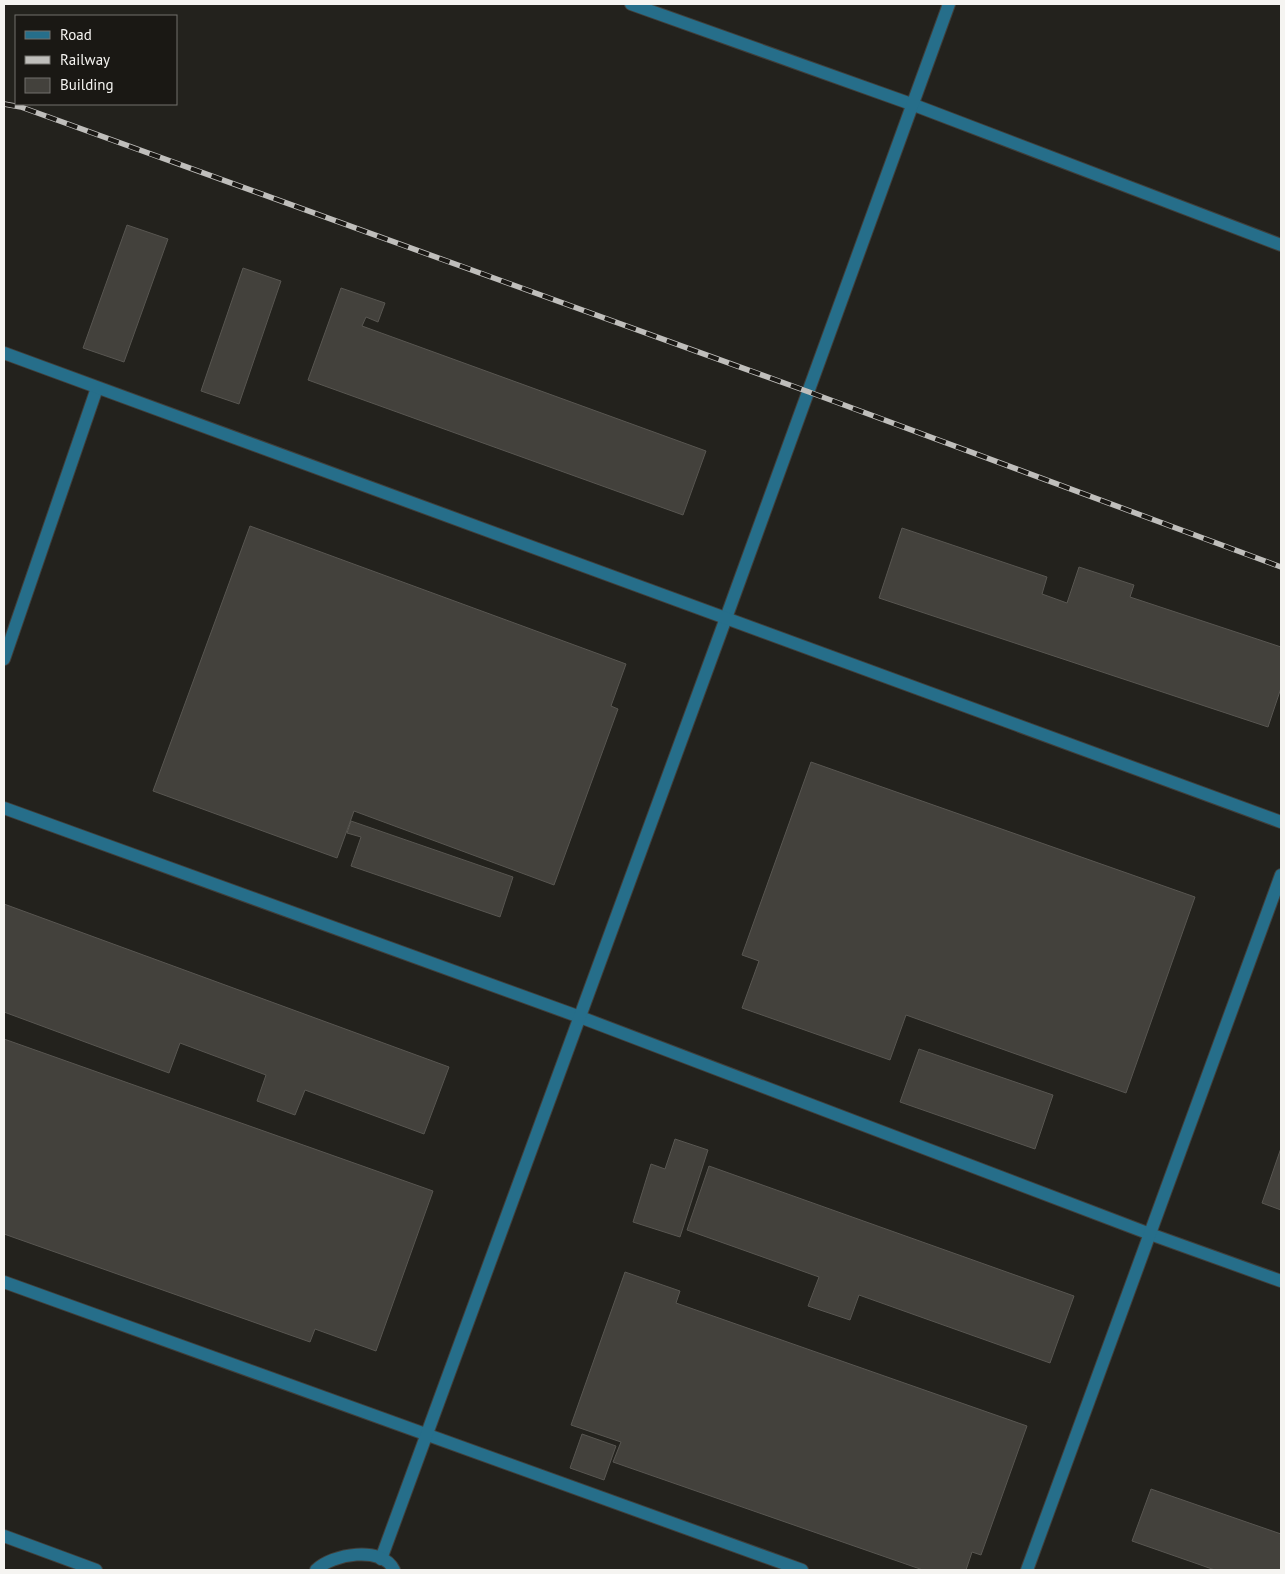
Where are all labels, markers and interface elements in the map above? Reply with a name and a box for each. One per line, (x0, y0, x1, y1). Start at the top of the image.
legend (15, 15, 178, 105)
text: Road (60, 25, 92, 44)
text: Railway (60, 50, 110, 69)
text: Building (60, 75, 114, 94)

